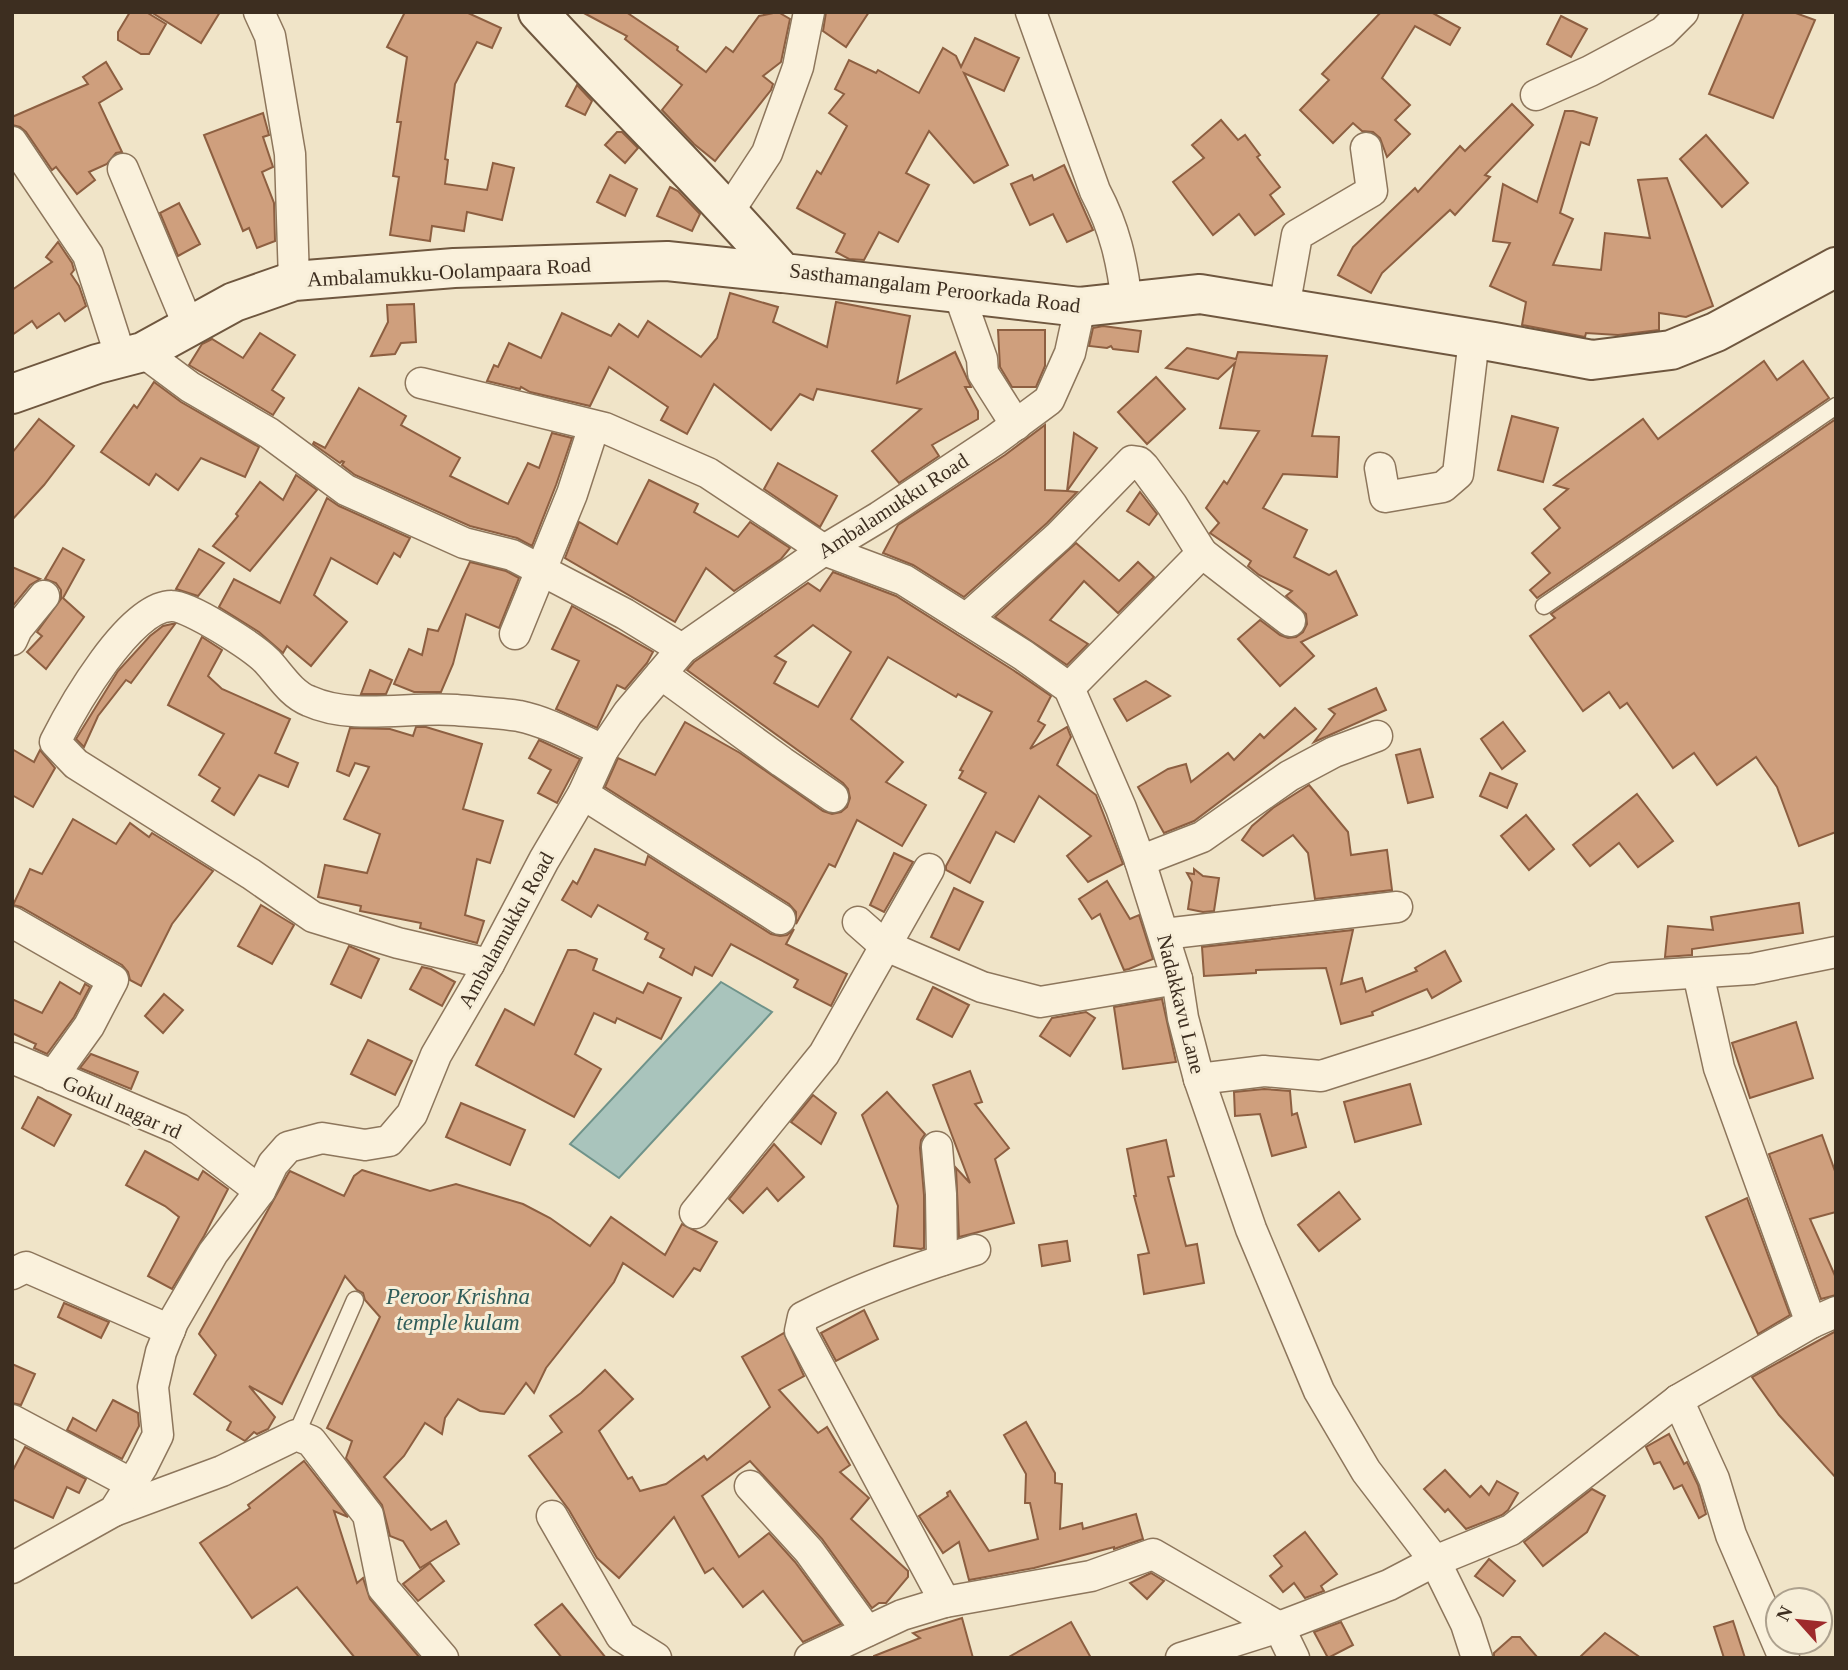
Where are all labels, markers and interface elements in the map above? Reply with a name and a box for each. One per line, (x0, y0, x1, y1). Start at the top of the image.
street label: Ambalamukku-Oolampaara Road (307, 253, 592, 291)
street label: Sasthamangalam Peroorkada Road (788, 258, 1082, 318)
street label: Ambalamukku Road (813, 448, 973, 564)
street label: Ambalamukku Road (453, 847, 559, 1012)
street label: Nadakkavu Lane (1152, 932, 1210, 1076)
street label: Gokul nagar rd (59, 1070, 185, 1144)
water label: Peroor Krishna temple kulam (385, 1284, 530, 1335)
north arrow (1764, 1586, 1834, 1656)
text: N (1772, 1602, 1797, 1624)

